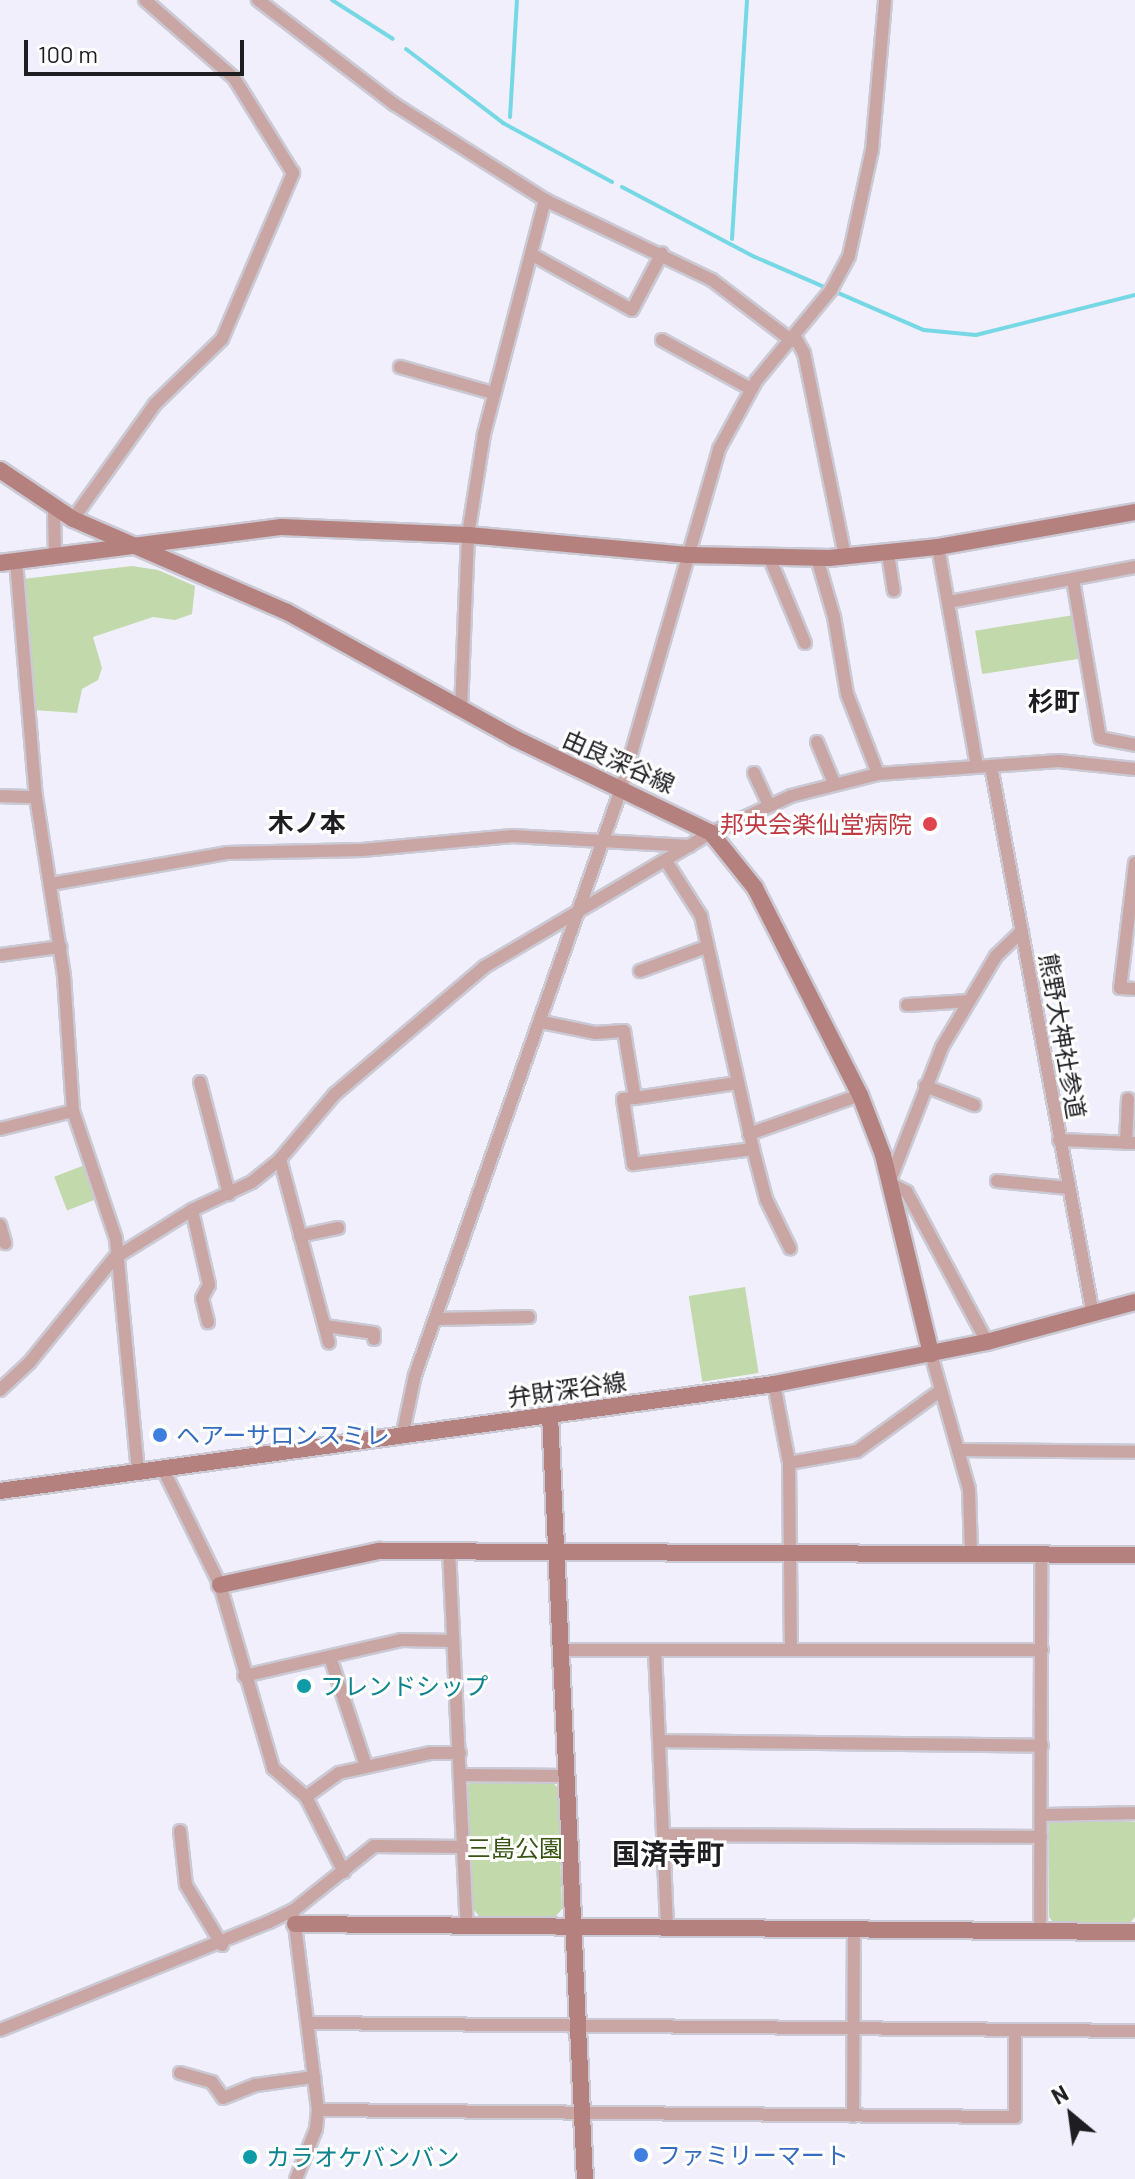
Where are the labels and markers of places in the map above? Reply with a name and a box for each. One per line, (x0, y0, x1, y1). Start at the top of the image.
place label: 邦央会楽仙堂病院 (720, 810, 912, 838)
marker: 邦央会楽仙堂病院 (919, 813, 941, 835)
place label: ヘアーサロンスミレ (176, 1421, 391, 1449)
marker: ヘアーサロンスミレ (151, 1426, 169, 1444)
place label: フレンドシップ (320, 1672, 488, 1700)
marker: フレンドシップ (295, 1677, 313, 1695)
place label: ファミリーマート (657, 2141, 849, 2169)
place label: カラオケバンバン (266, 2143, 458, 2171)
marker: ファミリーマート (632, 2146, 650, 2164)
marker: カラオケバンバン (241, 2148, 259, 2166)

